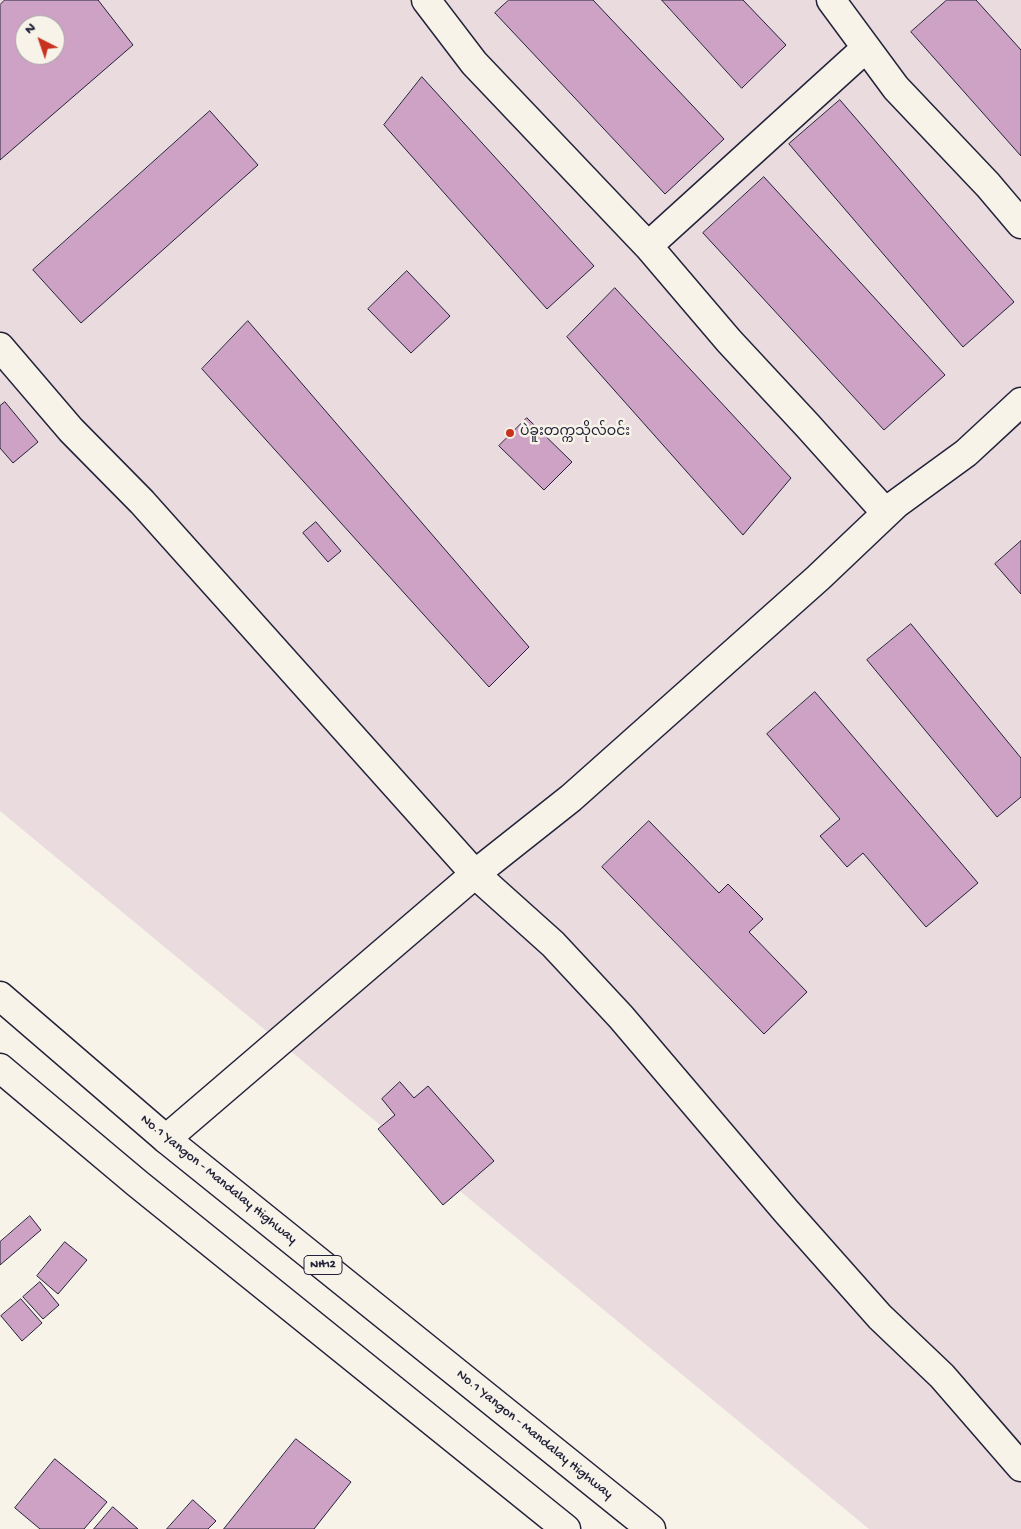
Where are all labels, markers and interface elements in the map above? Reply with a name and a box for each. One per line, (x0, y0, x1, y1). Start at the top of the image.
north arrow (15, 15, 65, 65)
text: N (21, 20, 40, 38)
place label: ပဲခူးတက္ကသိုလ်ဝင်း (520, 425, 630, 441)
marker: ပဲခူးတက္ကသိုလ်ဝင်း (504, 427, 516, 439)
street label: No.1 Yangon - Mandalay Highway (136, 1112, 300, 1248)
road number: NH12 (304, 1256, 342, 1274)
street label: No.1 Yangon - Mandalay Highway (452, 1367, 616, 1503)

